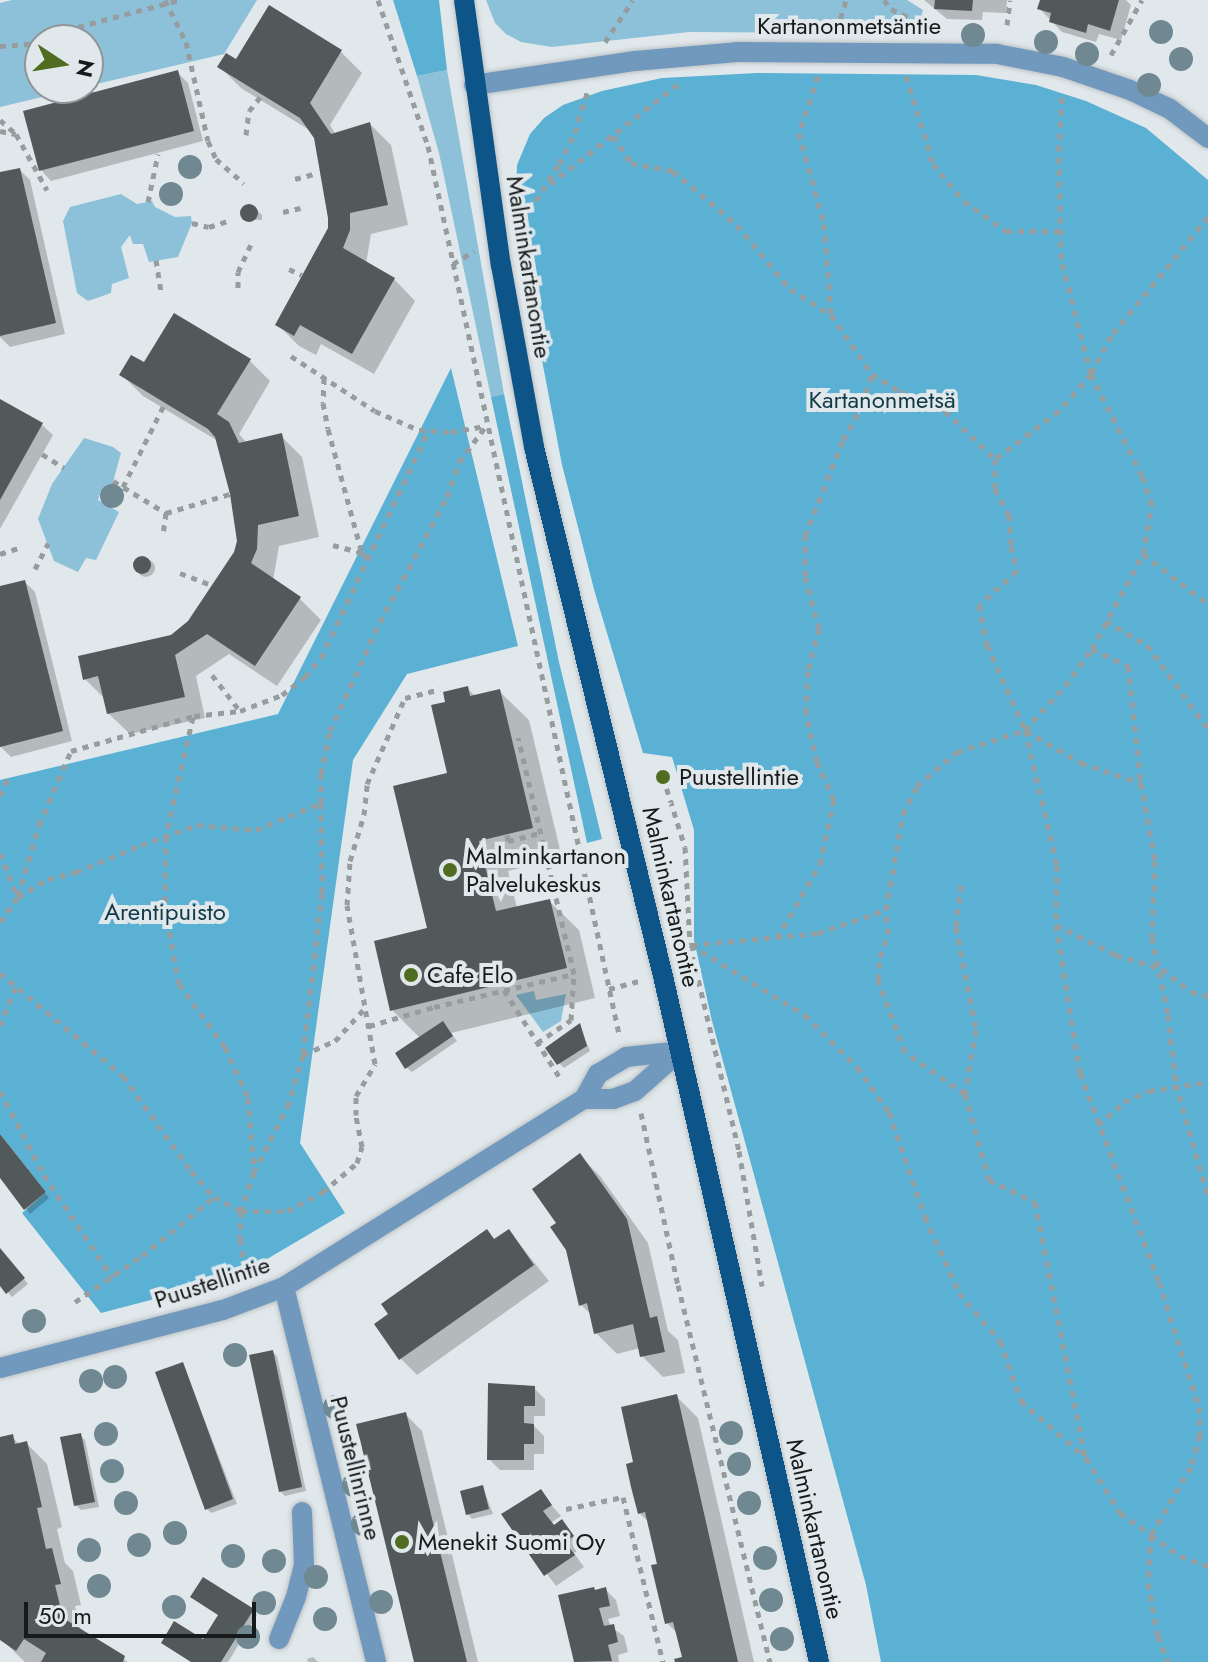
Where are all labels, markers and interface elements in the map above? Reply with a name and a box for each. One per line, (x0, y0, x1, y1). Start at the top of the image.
street label: Kartanonmetsäntie (757, 12, 941, 40)
north arrow (24, 24, 104, 104)
text: N (68, 57, 103, 80)
street label: Malminkartanontie (500, 174, 558, 360)
park label: Kartanonmetsä (808, 386, 956, 414)
place label: Puustellintie (679, 763, 799, 791)
marker: Puustellintie (654, 768, 672, 786)
street label: Malminkartanontie (636, 804, 706, 990)
place label: Malminkartanon Palvelukeskus (466, 842, 626, 898)
marker: Malminkartanon Palvelukeskus (441, 861, 459, 879)
park label: Arentipuisto (104, 898, 226, 926)
place label: Cafe Elo (427, 961, 513, 989)
marker: Cafe Elo (402, 966, 420, 984)
street label: Puustellintie (151, 1250, 273, 1314)
street label: Puustellinrinne (324, 1393, 388, 1543)
street label: Malminkartanontie (780, 1436, 850, 1622)
place label: Menekit Suomi Oy (418, 1528, 605, 1556)
marker: Menekit Suomi Oy (393, 1533, 411, 1551)
scale bar (28, 1586, 260, 1636)
text: 50 m (38, 1598, 92, 1633)

